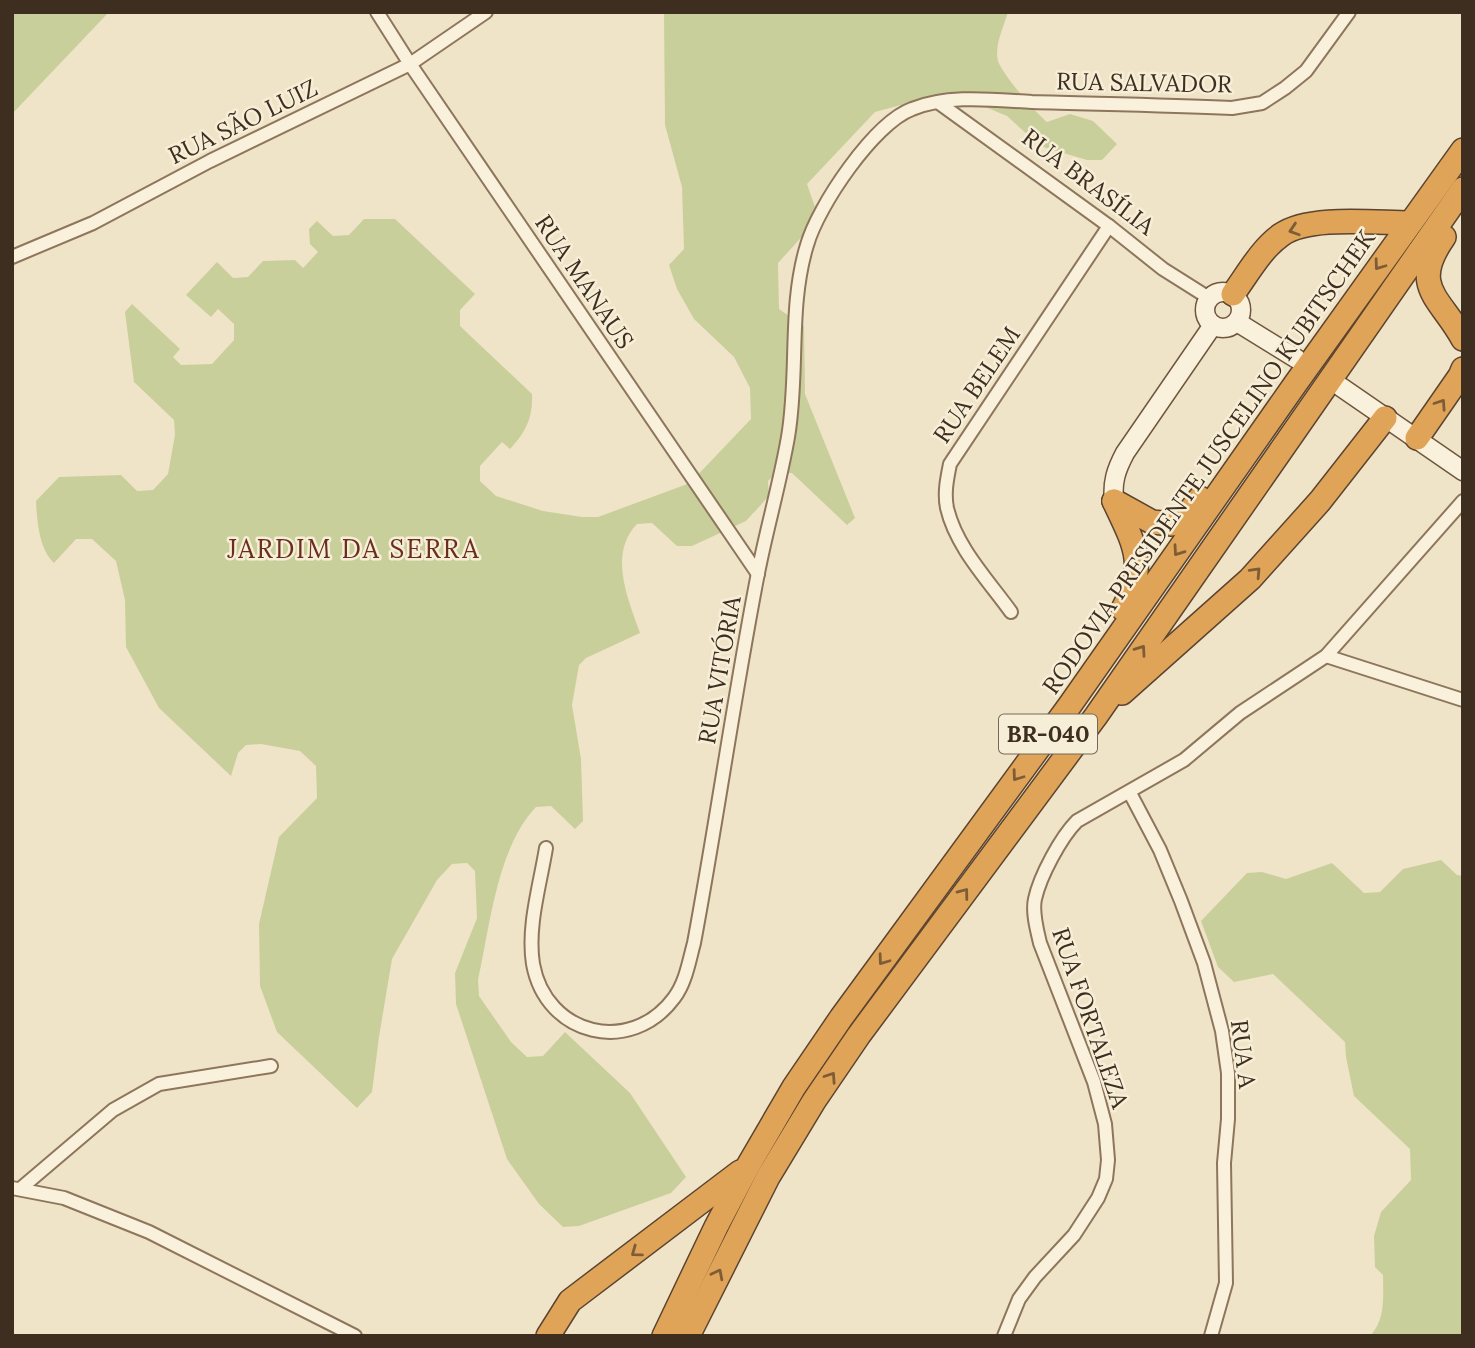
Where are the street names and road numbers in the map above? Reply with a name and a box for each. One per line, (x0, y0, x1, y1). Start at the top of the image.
street label: RUA SALVADOR (1056, 65, 1233, 100)
street label: RUA SÃO LUIZ (163, 72, 322, 171)
street label: RUA BRASÍLIA (1016, 122, 1162, 242)
street label: RUA MANAUS (528, 209, 641, 355)
street label: RODOVIA PRESIDENTE JUSCELINO KUBITSCHEK (1035, 223, 1382, 700)
street label: RUA BELEM (926, 320, 1027, 449)
street label: RUA VITÓRIA (691, 593, 748, 746)
road number: BR-040 (999, 714, 1097, 754)
street label: RUA FORTALEZA (1045, 923, 1136, 1113)
street label: RUA A (1224, 1018, 1263, 1091)

